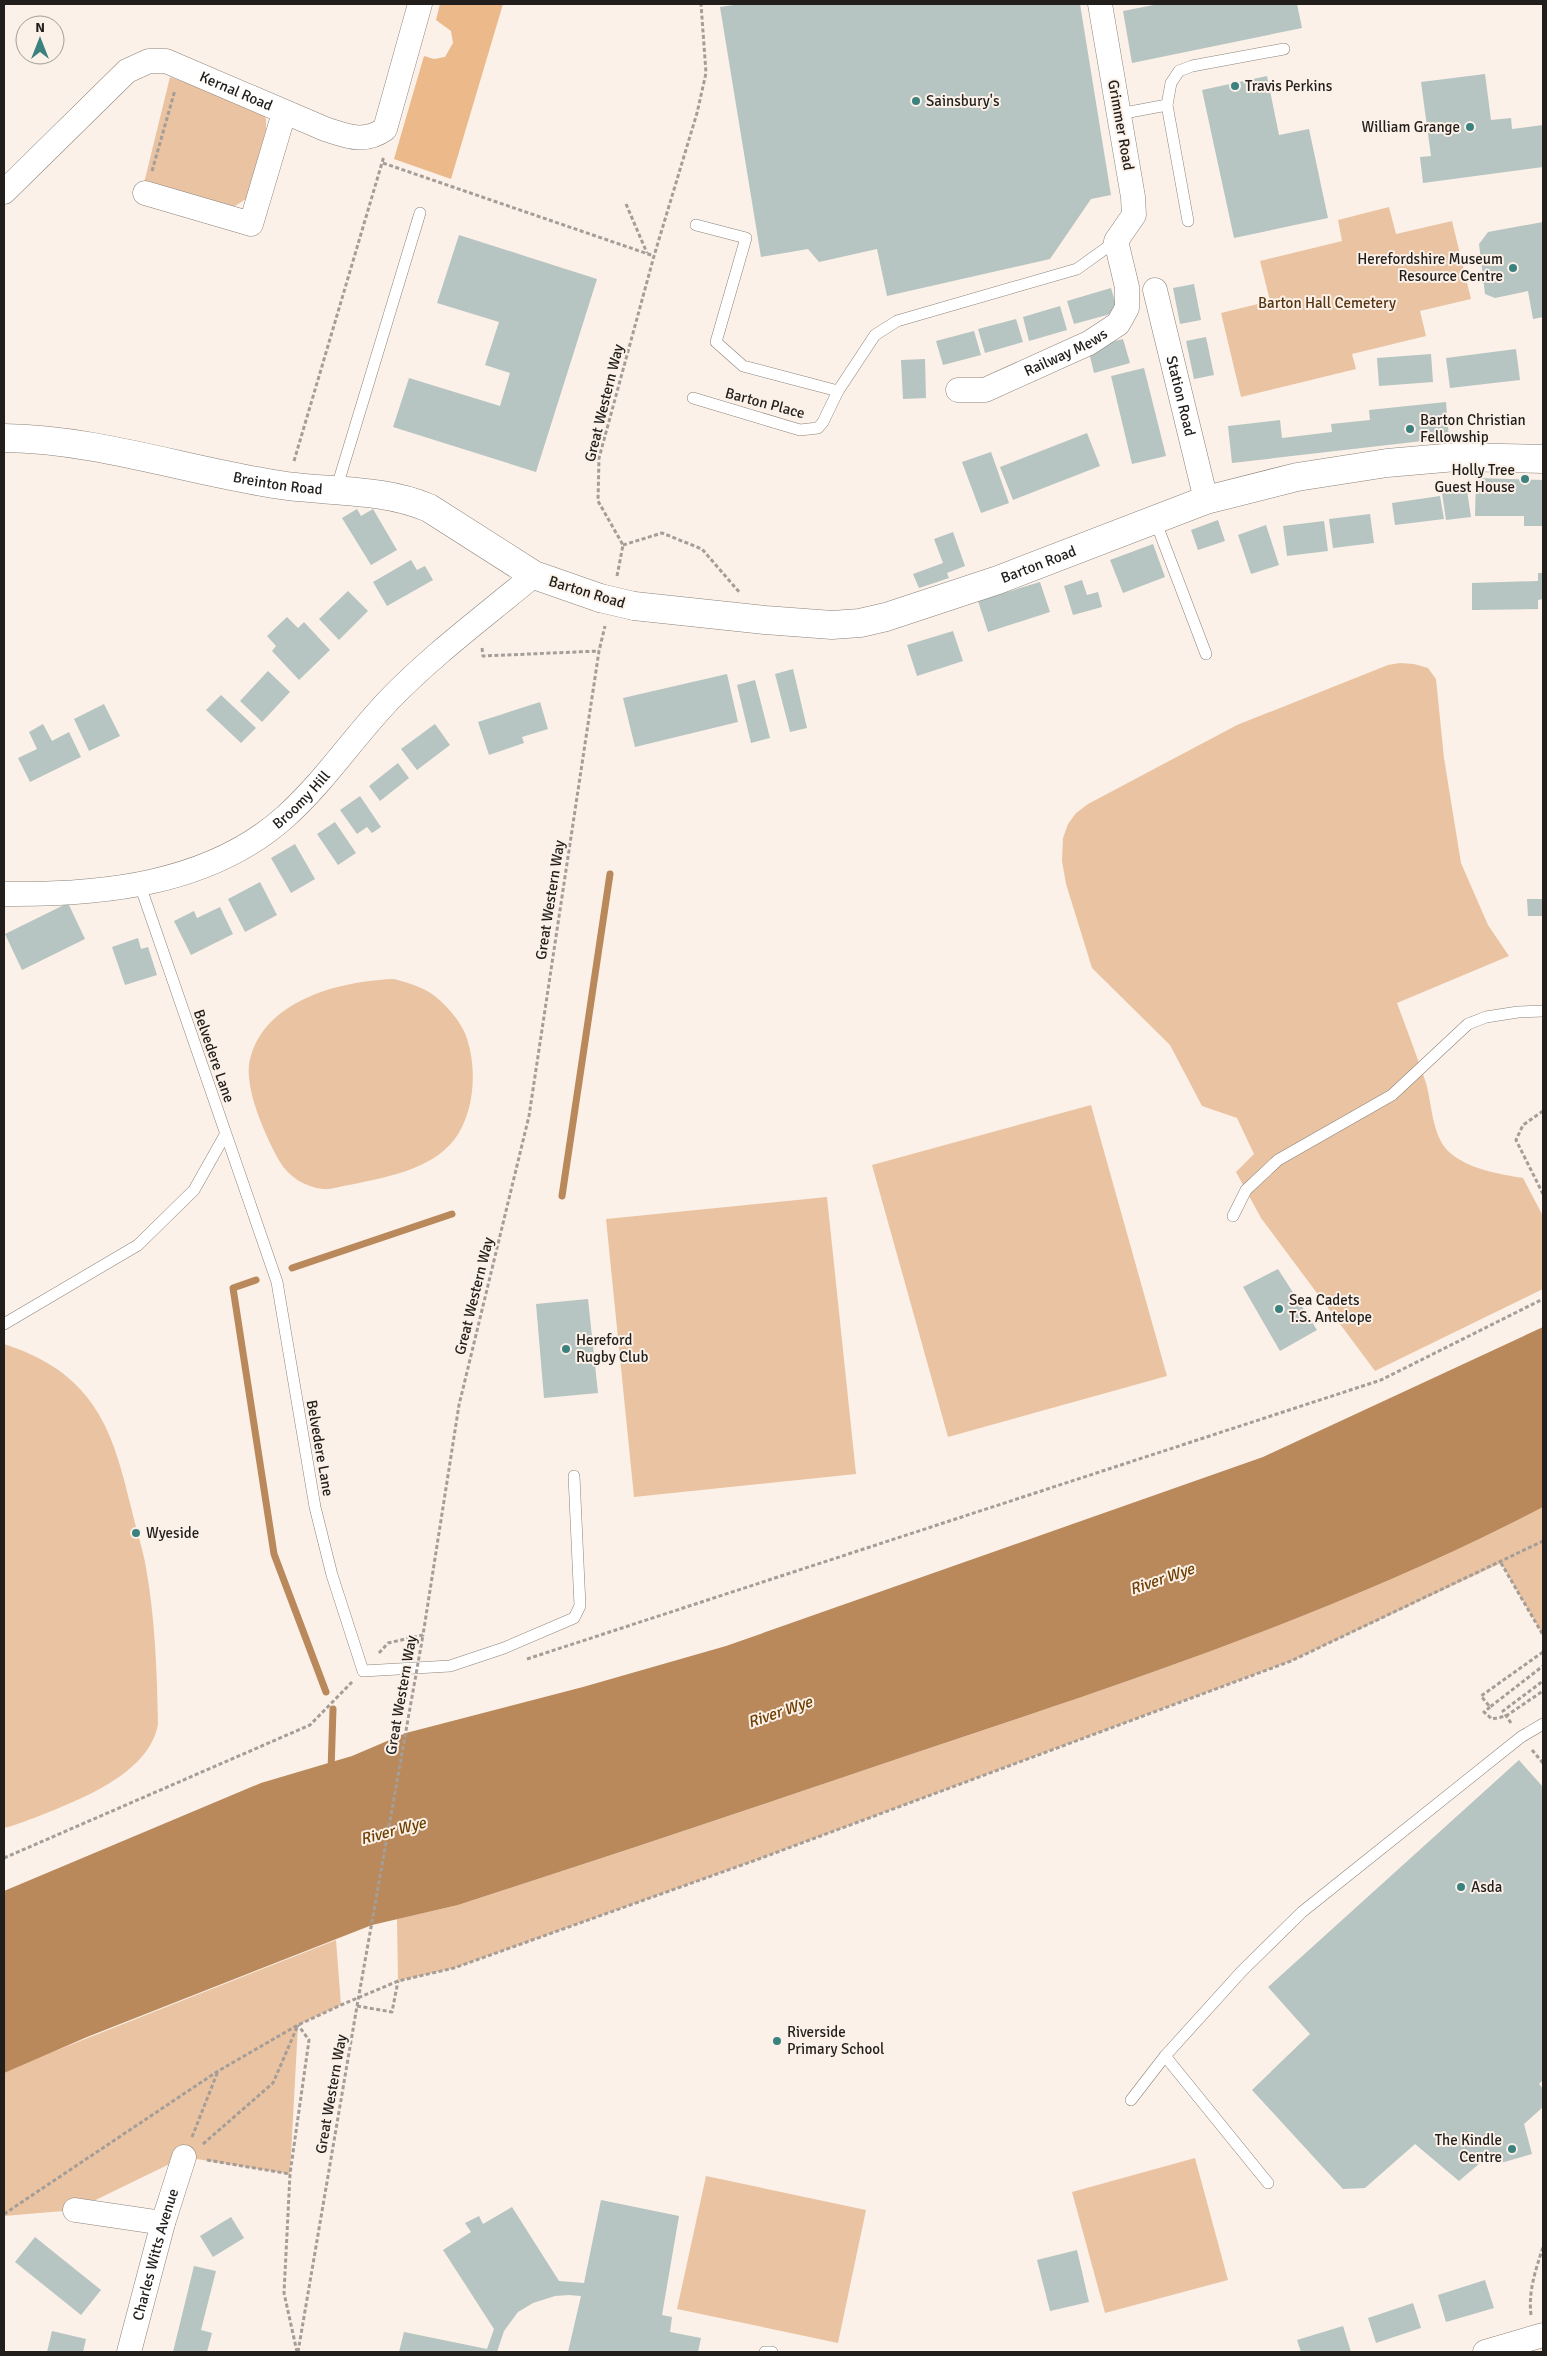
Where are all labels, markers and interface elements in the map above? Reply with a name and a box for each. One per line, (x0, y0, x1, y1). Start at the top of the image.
north arrow (15, 15, 65, 65)
text: N (35, 19, 45, 36)
street label: Kernal Road (197, 68, 275, 115)
place label: Travis Perkins (1245, 77, 1333, 95)
street label: Grimmer Road (1104, 78, 1138, 172)
marker: Travis Perkins (1229, 80, 1241, 92)
place label: Sainsbury's (926, 92, 1000, 110)
marker: Sainsbury's (910, 95, 922, 107)
place label: William Grange (1361, 118, 1460, 136)
marker: William Grange (1464, 121, 1476, 133)
place label: Herefordshire Museum Resource Centre (1357, 250, 1503, 285)
marker: Herefordshire Museum Resource Centre (1507, 262, 1519, 274)
park label: Barton Hall Cemetery (1258, 294, 1396, 312)
street label: Railway Mews (1021, 324, 1111, 380)
street label: Great Western Way (581, 342, 627, 464)
street label: Station Road (1162, 354, 1199, 438)
street label: Barton Place (723, 384, 807, 422)
place label: Barton Christian Fellowship (1420, 411, 1526, 446)
marker: Barton Christian Fellowship (1404, 423, 1416, 435)
place label: Holly Tree Guest House (1434, 461, 1515, 496)
street label: Breinton Road (231, 468, 323, 498)
marker: Holly Tree Guest House (1519, 473, 1531, 485)
street label: Barton Road (998, 542, 1079, 587)
street label: Barton Road (547, 572, 627, 612)
street label: Broomy Hill (269, 767, 334, 833)
street label: Great Western Way (532, 839, 568, 961)
street label: Belvedere Lane (190, 1007, 238, 1105)
street label: Great Western Way (451, 1235, 497, 1357)
place label: Sea Cadets T.S. Antelope (1289, 1291, 1372, 1326)
marker: Sea Cadets T.S. Antelope (1273, 1303, 1285, 1315)
place label: Hereford Rugby Club (576, 1331, 649, 1366)
marker: Hereford Rugby Club (560, 1343, 572, 1355)
street label: Belvedere Lane (303, 1398, 337, 1498)
place label: Wyeside (146, 1524, 199, 1542)
marker: Wyeside (130, 1527, 142, 1539)
water label: River Wye (1127, 1558, 1198, 1599)
street label: Great Western Way (382, 1634, 420, 1756)
water label: River Wye (745, 1691, 816, 1732)
water label: River Wye (358, 1812, 429, 1849)
place label: Asda (1471, 1878, 1502, 1896)
marker: Asda (1455, 1881, 1467, 1893)
place label: Riverside Primary School (787, 2023, 884, 2058)
street label: Great Western Way (312, 2033, 350, 2155)
marker: Riverside Primary School (771, 2035, 783, 2047)
place label: The Kindle Centre (1435, 2131, 1502, 2166)
marker: The Kindle Centre (1506, 2143, 1518, 2155)
street label: Charles Witts Avenue (129, 2186, 182, 2322)

